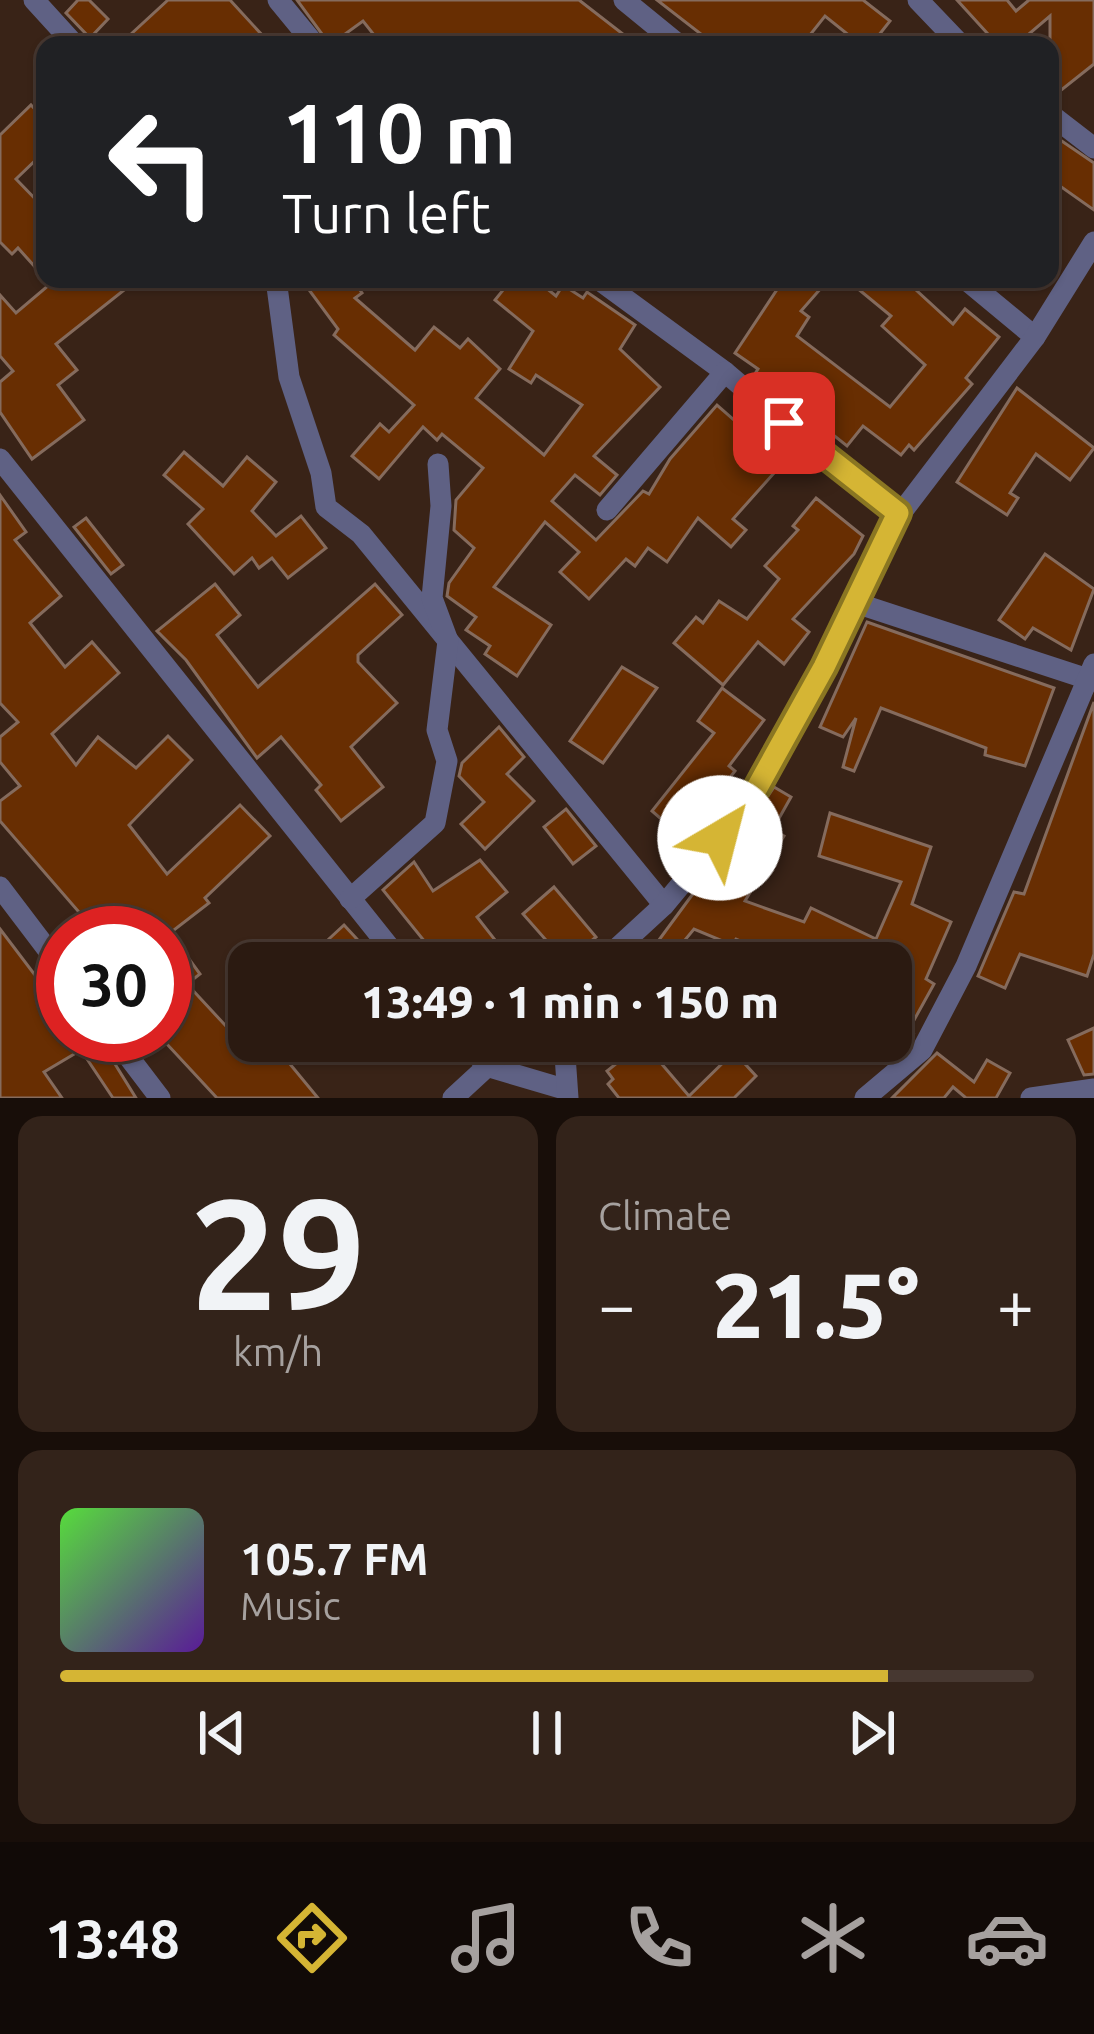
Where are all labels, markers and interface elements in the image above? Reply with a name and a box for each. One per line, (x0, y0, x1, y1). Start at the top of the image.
icon: left (84, 84, 240, 240)
text: 110 m (282, 85, 516, 179)
text: Turn left (282, 183, 491, 243)
pin (733, 372, 835, 474)
icon: arrive (751, 390, 817, 456)
position arrow (657, 775, 783, 901)
speed limit sign: 30 (36, 906, 192, 1062)
text: 13:49 · 1 min · 150 m (361, 976, 779, 1027)
text: 29 (190, 1165, 366, 1339)
text: Climate (598, 1194, 732, 1237)
text: 21.5° (712, 1254, 920, 1355)
text: − (598, 1267, 635, 1341)
text: + (997, 1267, 1034, 1341)
text: km/h (233, 1330, 323, 1373)
text: 105.7 FM (240, 1533, 429, 1584)
text: Music (240, 1584, 341, 1627)
icon: previous (189, 1700, 255, 1766)
icon: pause (514, 1700, 580, 1766)
icon: next (839, 1700, 905, 1766)
icon: directions (270, 1896, 354, 1980)
icon: music (444, 1896, 528, 1980)
icon: phone (617, 1896, 701, 1980)
icon: climate (791, 1896, 875, 1980)
icon: car (965, 1896, 1049, 1980)
text: 13:48 (45, 1908, 180, 1968)

